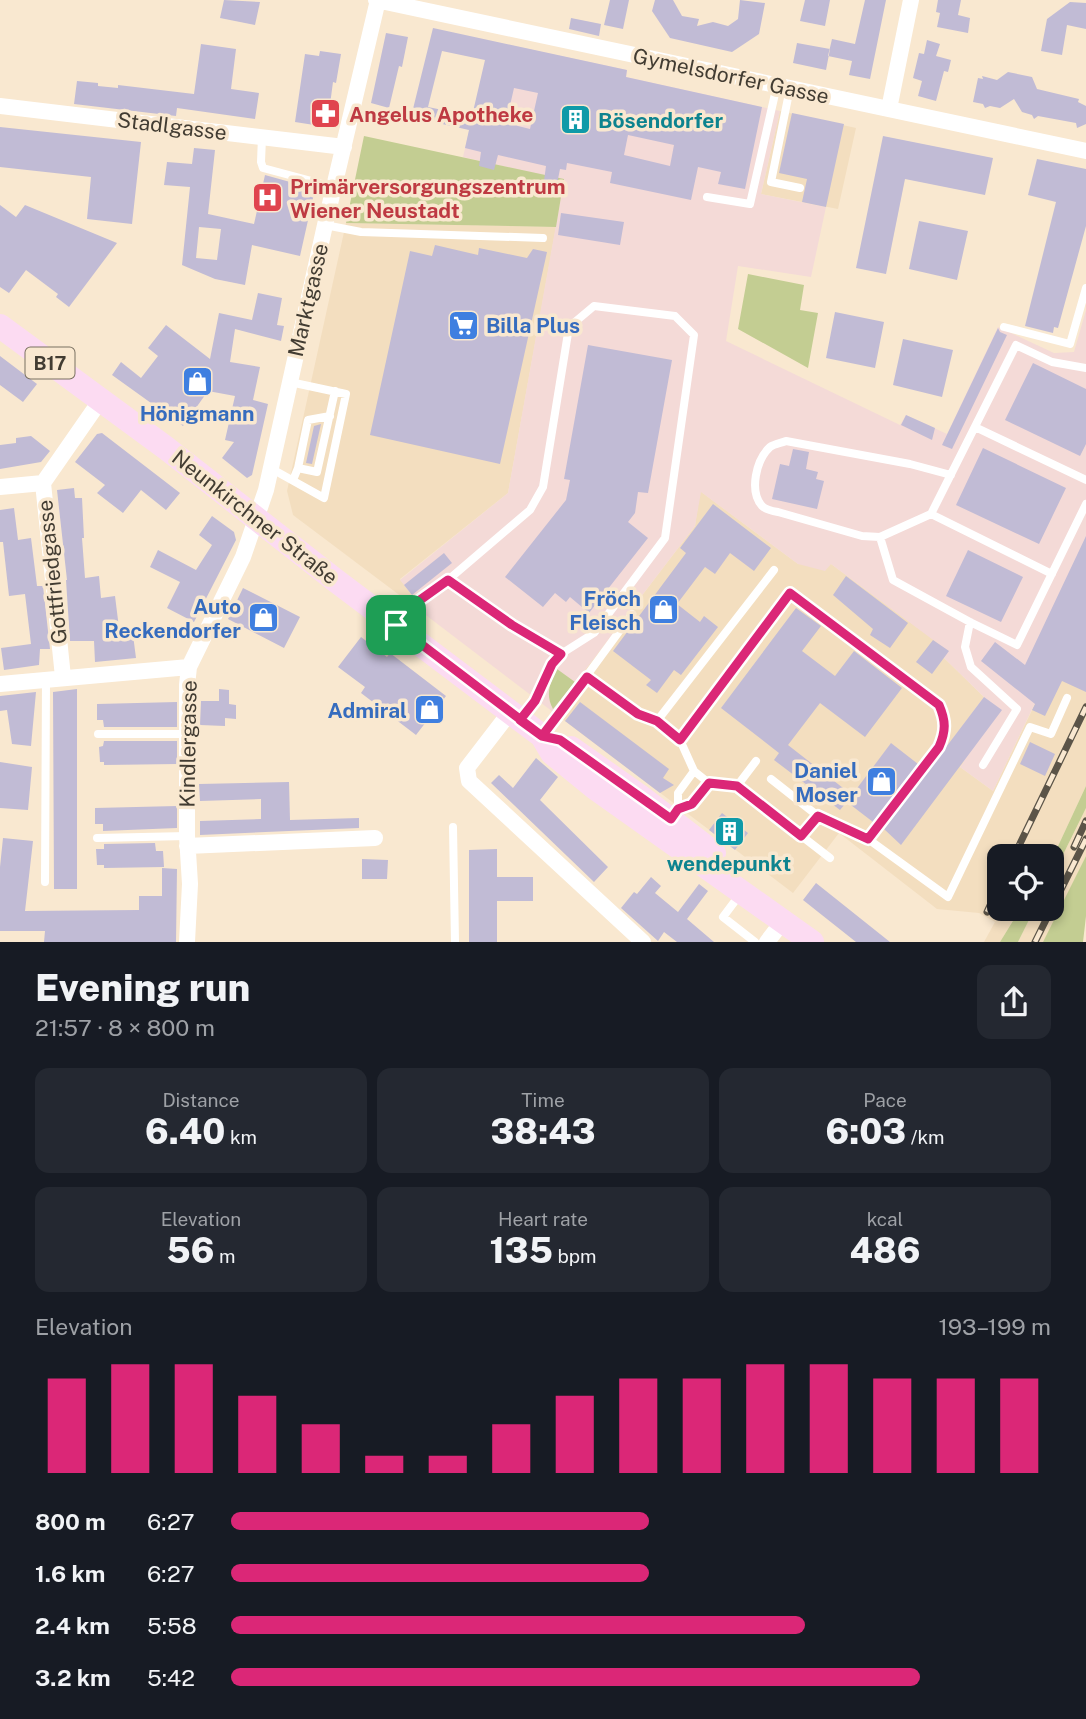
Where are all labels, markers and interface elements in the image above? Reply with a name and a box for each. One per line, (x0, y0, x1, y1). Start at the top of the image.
street label: Gymelsdorfer Gasse (631, 43, 831, 109)
pharmacy icon: Angelus Apotheke (309, 97, 343, 131)
place label: Angelus Apotheke (349, 102, 533, 127)
building icon: Bösendorfer (558, 103, 592, 137)
street label: Stadlgasse (116, 107, 228, 145)
place label: Bösendorfer (598, 108, 723, 133)
place label: Primärversorgungszentrum Wiener Neustadt (290, 174, 566, 223)
hospital icon: Primärversorgungszentrum Wiener Neustadt (250, 181, 284, 215)
street label: Marktgasse (283, 241, 333, 359)
supermarket icon: Billa Plus (446, 308, 480, 342)
place label: Billa Plus (486, 313, 580, 338)
road number: B17 (26, 348, 74, 378)
shop icon: Hönigmann (180, 364, 214, 398)
place label: Hönigmann (140, 401, 254, 426)
street label: Neunkirchner Straße (167, 445, 343, 589)
street label: Gottfriedgasse (32, 499, 72, 645)
place label: Fröch Fleisch (569, 586, 641, 635)
shop icon: Fröch Fleisch (647, 593, 681, 627)
place label: Auto Reckendorfer (104, 594, 241, 643)
pin (366, 595, 426, 655)
shop icon: Auto Reckendorfer (247, 601, 281, 635)
icon: arrive (377, 606, 415, 644)
street label: Kindlergasse (174, 680, 202, 808)
shop icon: Admiral (413, 693, 447, 727)
place label: Admiral (328, 698, 407, 723)
place label: Daniel Moser (794, 758, 858, 807)
shop icon: Daniel Moser (864, 765, 898, 799)
building icon: wendepunkt (712, 814, 746, 848)
map controls (987, 844, 1064, 921)
button: locate (987, 844, 1064, 921)
place label: wendepunkt (667, 851, 791, 876)
text: Evening run (35, 965, 250, 1010)
button: share (977, 965, 1051, 1039)
text: 21:57 · 8 × 800 m (35, 1014, 215, 1041)
text: Distance (162, 1089, 240, 1111)
text: Time (521, 1089, 565, 1111)
text: Pace (863, 1089, 907, 1111)
text: 6.40 (145, 1111, 225, 1152)
text: 38:43 (491, 1111, 595, 1152)
text: 6:03 (825, 1111, 906, 1152)
text: km (225, 1126, 257, 1148)
text: /km (906, 1126, 945, 1148)
text: Elevation (161, 1208, 241, 1230)
text: Heart rate (498, 1208, 588, 1230)
text: kcal (867, 1208, 903, 1230)
text: 56 (167, 1230, 214, 1271)
text: 135 (489, 1230, 553, 1271)
text: 486 (850, 1230, 920, 1271)
text: m (214, 1245, 235, 1267)
text: bpm (553, 1245, 597, 1267)
text: Elevation (35, 1313, 133, 1340)
text: 193–199 m (938, 1313, 1051, 1340)
text: 800 m (35, 1508, 106, 1535)
text: 6:27 (147, 1508, 194, 1535)
text: 1.6 km (35, 1560, 105, 1587)
text: 6:27 (147, 1560, 194, 1587)
text: 2.4 km (35, 1612, 110, 1639)
text: 5:58 (147, 1612, 197, 1639)
text: 3.2 km (35, 1664, 111, 1691)
text: 5:42 (147, 1664, 195, 1691)

